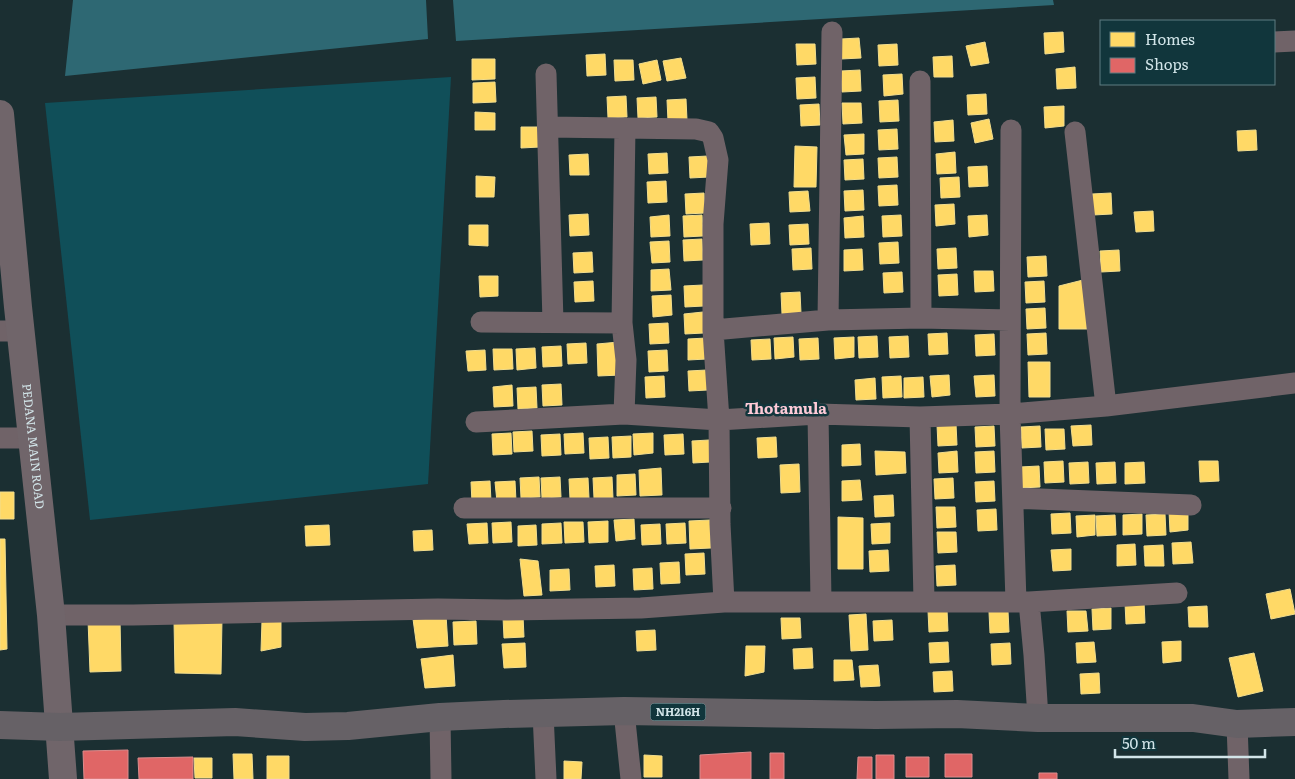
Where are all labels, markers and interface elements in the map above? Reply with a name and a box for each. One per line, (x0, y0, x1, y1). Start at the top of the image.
legend (1100, 20, 1275, 85)
text: Homes (1145, 27, 1195, 50)
text: Shops (1145, 52, 1188, 75)
street label: PEDANA MAIN ROAD (18, 383, 50, 510)
district label: Thotamula (745, 396, 827, 419)
road number: NH216H (650, 704, 706, 720)
scale bar (1115, 726, 1265, 758)
text: 50 m (1122, 731, 1156, 754)

